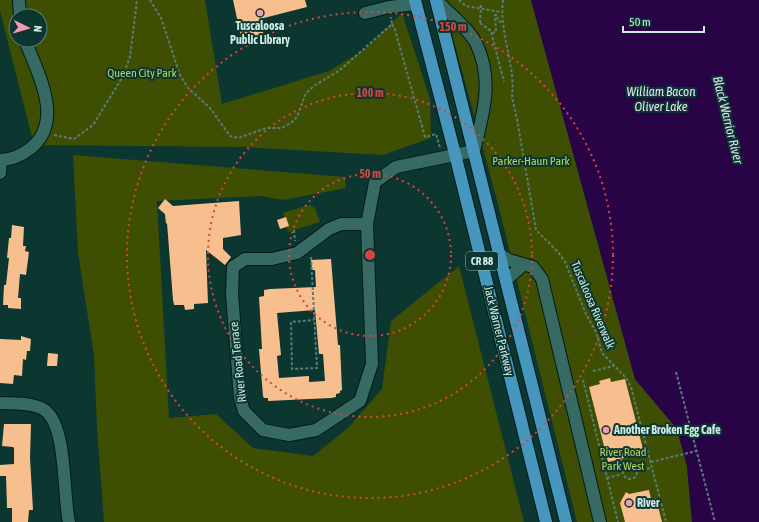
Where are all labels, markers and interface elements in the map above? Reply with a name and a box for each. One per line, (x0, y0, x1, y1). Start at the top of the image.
north arrow (8, 8, 48, 48)
marker: Tuscaloosa Public Library (255, 8, 265, 18)
scale bar (623, 8, 704, 34)
text: 50 m (629, 15, 651, 29)
place label: Tuscaloosa Public Library (230, 19, 290, 47)
text: 150 m (439, 20, 467, 34)
text: N (32, 25, 44, 33)
park label: Queen City Park (107, 66, 177, 80)
water label: Black Warrior River (710, 75, 746, 166)
water label: William Bacon Oliver Lake (627, 84, 696, 114)
text: 100 m (356, 86, 384, 100)
park label: Parker-Haun Park (492, 154, 571, 168)
text: 50 m (359, 167, 381, 181)
centre of rings (363, 248, 377, 262)
road number: CR 88 (466, 252, 498, 270)
street label: Tuscaloosa Riverwalk (568, 259, 618, 352)
street label: Jack Warner Parkway (481, 285, 517, 378)
street label: River Road Terrace (227, 321, 249, 403)
place label: Another Broken Egg Cafe (613, 423, 721, 437)
marker: Another Broken Egg Cafe (601, 425, 611, 435)
park label: River Road Park West (599, 445, 647, 473)
place label: River (637, 496, 660, 510)
marker: River (624, 498, 634, 508)

